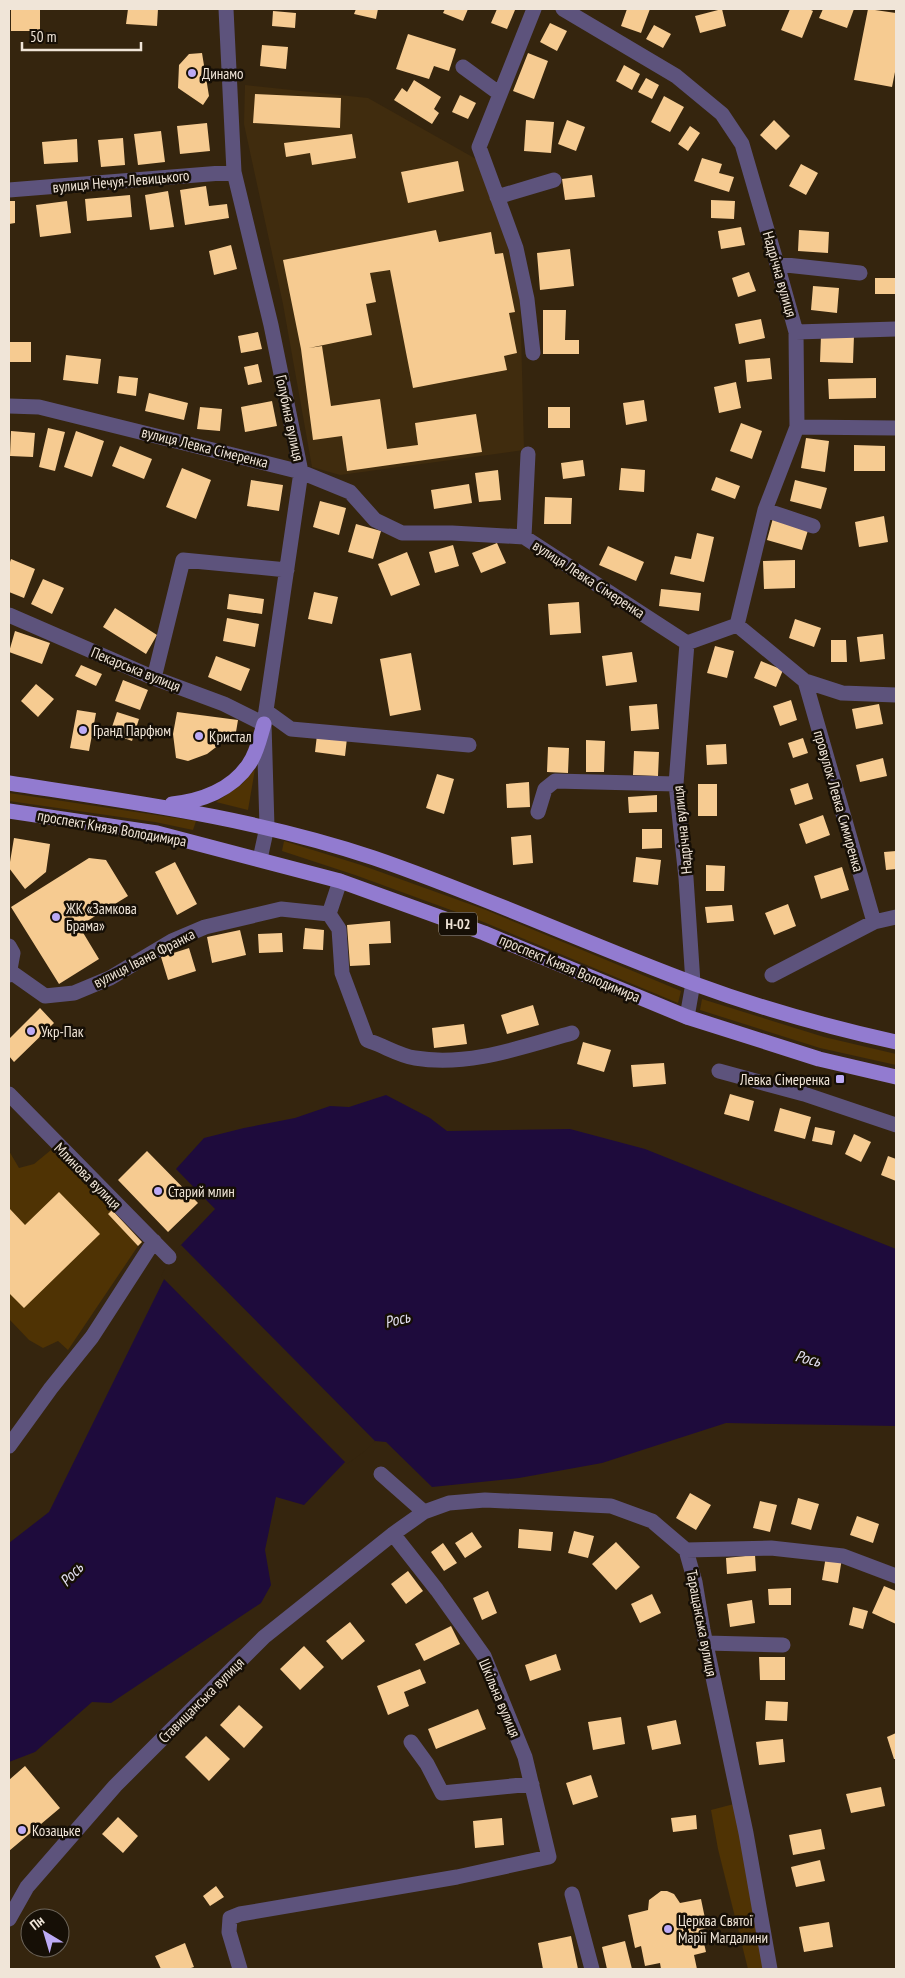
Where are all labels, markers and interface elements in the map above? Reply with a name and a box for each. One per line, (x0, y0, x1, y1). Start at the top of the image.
scale bar (22, 20, 141, 52)
text: 50 m (30, 27, 56, 46)
place label: Динамо (202, 64, 244, 83)
marker: Динамо (186, 67, 198, 79)
street label: вулиця Нечуя-Левицького (52, 166, 190, 196)
street label: Надрічна вулиця (759, 229, 801, 319)
street label: Голубина вулиця (272, 373, 308, 463)
street label: вулиця Левка Сімеренка (140, 422, 270, 472)
street label: вулиця Левка Сімеренка (529, 536, 649, 622)
street label: Пекарська вулиця (88, 642, 184, 696)
place label: Гранд Парфюм (93, 721, 171, 740)
marker: Гранд Парфюм (77, 724, 89, 736)
place label: Кристал (209, 727, 252, 746)
street label: провулок Левка Симиренка (810, 728, 868, 874)
marker: Кристал (193, 730, 205, 742)
street label: Надрічна вулиця (668, 785, 696, 875)
street label: проспект Князя Володимира (36, 806, 188, 850)
place label: ЖК «Замкова Брама» (65, 899, 137, 935)
marker: ЖК «Замкова Брама» (50, 911, 62, 923)
road number: Н-02 (439, 912, 477, 936)
street label: вулиця Івана Франка (90, 924, 198, 992)
street label: проспект Князя Володимира (497, 930, 643, 1006)
place label: Укр-Пак (41, 1022, 84, 1041)
marker: Укр-Пак (25, 1025, 37, 1037)
place label: Левка Сімеренка (739, 1070, 830, 1089)
marker: Левка Сімеренка (834, 1073, 846, 1085)
street label: Млинова вулиця (50, 1138, 126, 1214)
place label: Старий млин (168, 1182, 235, 1201)
marker: Старий млин (152, 1185, 164, 1197)
water label: Рось (382, 1306, 413, 1332)
water label: Рось (793, 1345, 824, 1371)
water label: Рось (55, 1557, 88, 1590)
street label: Таращанська вулиця (682, 1568, 722, 1678)
street label: Ставищанська вулиця (154, 1653, 248, 1747)
street label: Шкільна вулиця (475, 1656, 525, 1740)
place label: Козацьке (32, 1821, 81, 1840)
marker: Козацьке (16, 1824, 28, 1836)
north arrow (20, 1908, 70, 1958)
text: Пн (26, 1911, 48, 1934)
place label: Церква Святої Марії Магдалини (678, 1911, 768, 1947)
marker: Церква Святої Марії Магдалини (662, 1923, 674, 1935)

